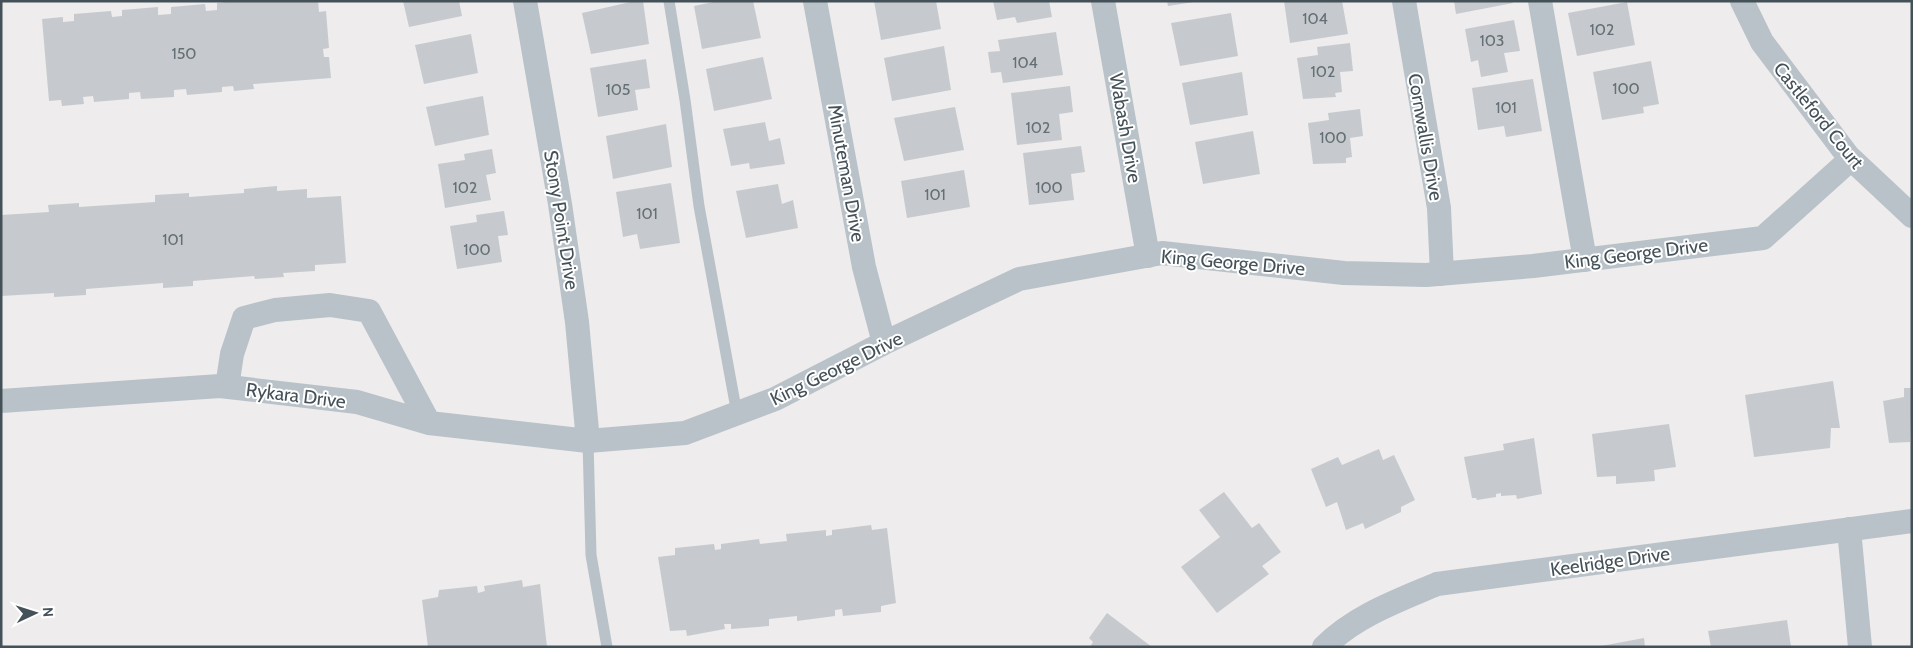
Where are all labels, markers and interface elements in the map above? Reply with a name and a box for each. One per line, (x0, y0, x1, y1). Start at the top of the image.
house number: 104 (1302, 9, 1328, 28)
house number: 102 (1590, 20, 1614, 39)
house number: 103 (1479, 31, 1505, 50)
house number: 150 (171, 44, 197, 63)
house number: 104 (1012, 53, 1038, 72)
street label: Castleford Court (1769, 57, 1869, 174)
house number: 102 (1311, 62, 1335, 81)
street label: Wabash Drive (1105, 71, 1147, 185)
street label: Cornwallis Drive (1403, 72, 1448, 203)
house number: 100 (1612, 79, 1640, 98)
house number: 105 (605, 80, 631, 99)
house number: 101 (1495, 98, 1517, 117)
street label: Minuteman Drive (823, 103, 870, 244)
house number: 102 (1026, 118, 1050, 137)
house number: 100 (1319, 128, 1347, 147)
street label: Stony Point Drive (539, 149, 584, 292)
house number: 102 (453, 178, 477, 197)
house number: 100 (1035, 178, 1063, 197)
house number: 101 (924, 185, 946, 204)
house number: 101 (636, 204, 658, 223)
house number: 101 (162, 230, 184, 249)
street label: King George Drive (1563, 233, 1709, 274)
house number: 100 (463, 240, 491, 259)
street label: King George Drive (1160, 245, 1306, 280)
street label: King George Drive (766, 326, 906, 410)
street label: Rykara Drive (245, 378, 347, 413)
street label: Keelridge Drive (1549, 542, 1672, 581)
north arrow (10, 588, 60, 638)
text: N (39, 607, 57, 618)

